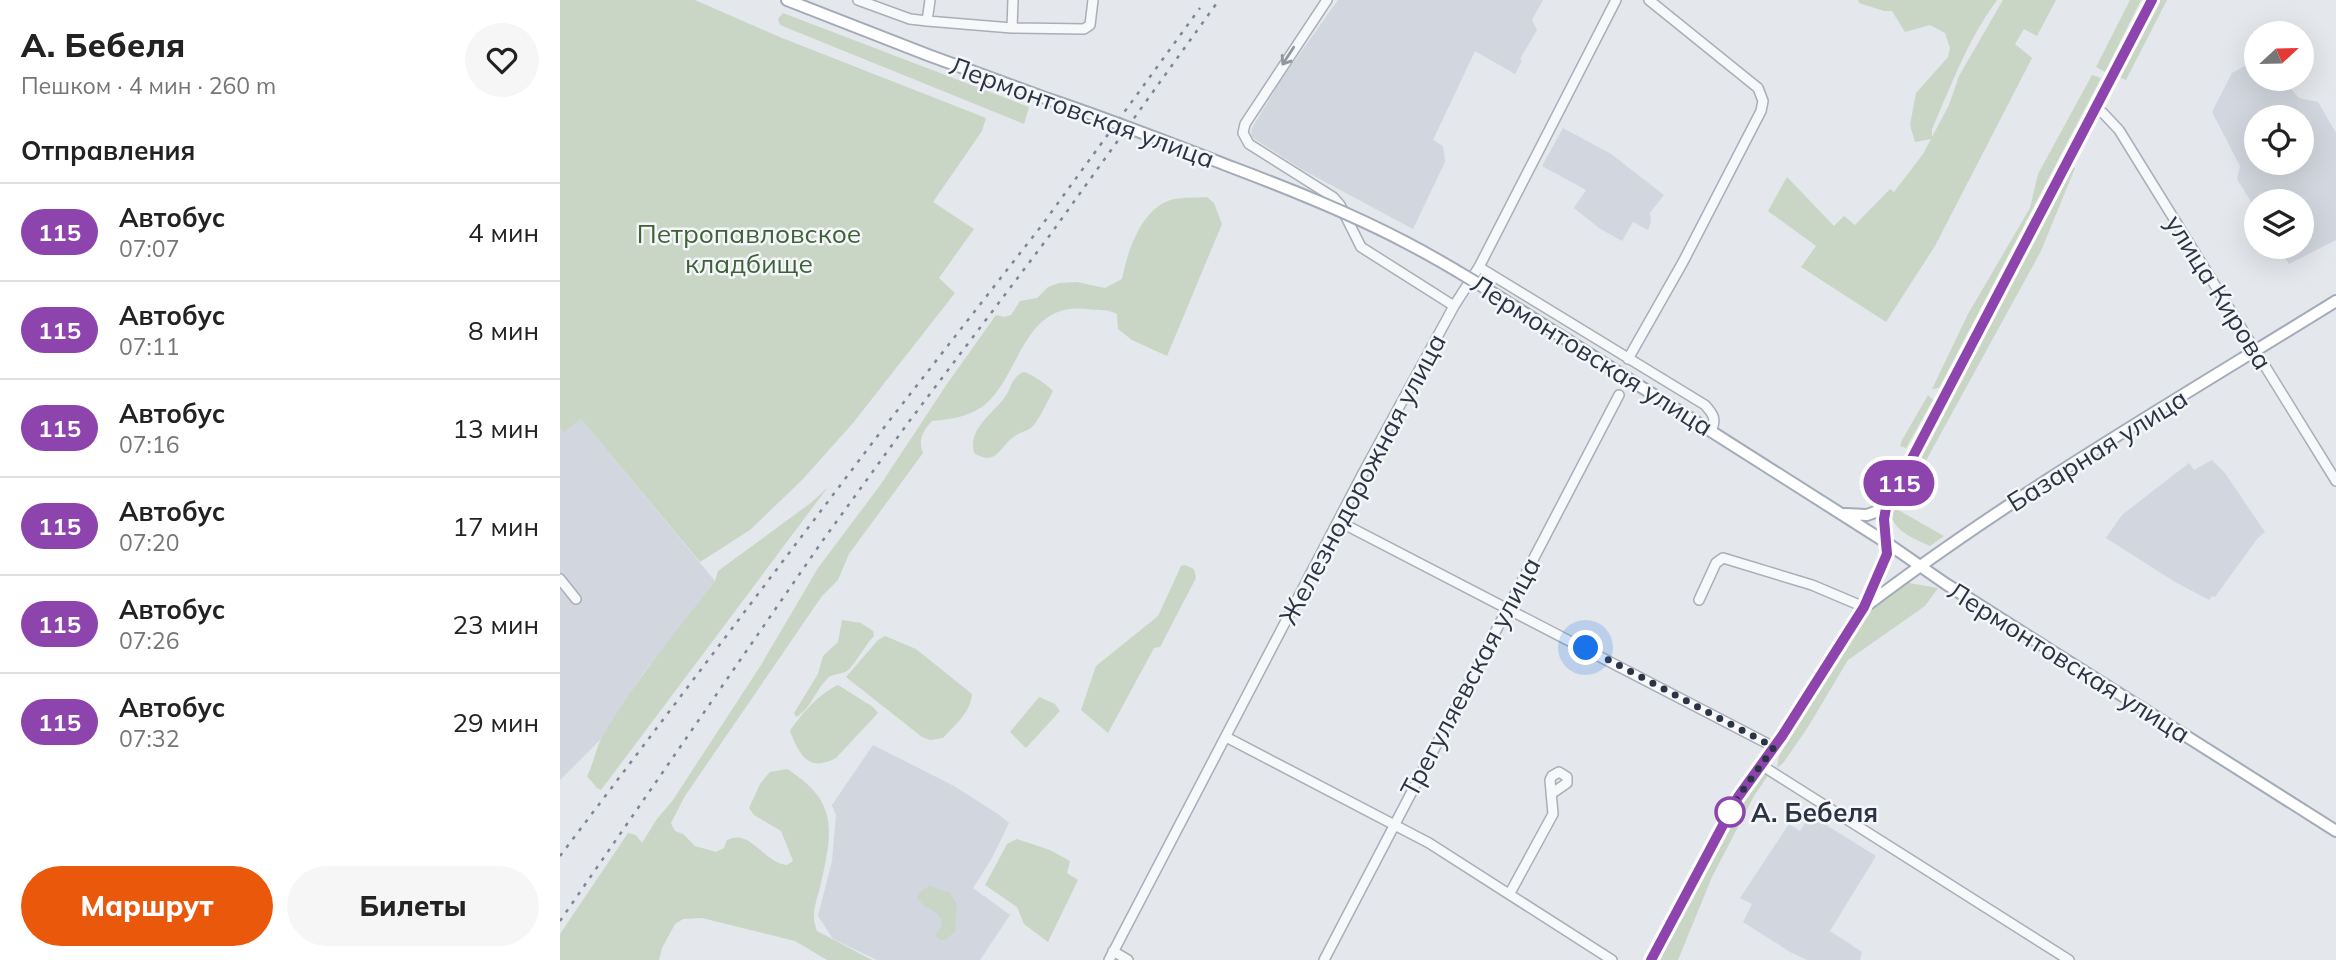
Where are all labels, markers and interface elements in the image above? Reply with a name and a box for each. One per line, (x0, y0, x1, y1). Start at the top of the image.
north arrow (2244, 21, 2314, 91)
map controls (2244, 21, 2314, 259)
button: heart (465, 23, 539, 97)
text: А. Бебеля (21, 24, 185, 65)
one-way arrow (1281, 46, 1295, 65)
street label: Лермонтовская улица (945, 49, 1219, 175)
text: Пешком · 4 мин · 260 m (21, 71, 276, 100)
button: locate (2244, 105, 2314, 175)
text: Отправления (21, 134, 195, 167)
button: layers (2244, 189, 2314, 259)
text: Автобус (119, 201, 225, 234)
street label: улица Кирова (2158, 208, 2280, 376)
text: 4 мин (468, 216, 539, 249)
text: 115 (38, 217, 81, 247)
park label: Петропавловское кладбище (637, 217, 861, 280)
text: 07:07 (119, 234, 179, 263)
street label: Лермонтовская улица (1465, 267, 1719, 443)
text: Автобус (119, 299, 225, 332)
text: 8 мин (468, 314, 539, 347)
text: 115 (38, 315, 81, 345)
street label: Железнодорожная улица (1271, 328, 1453, 630)
text: 07:11 (119, 332, 179, 361)
street label: Базарная улица (2001, 381, 2193, 519)
text: Автобус (119, 397, 225, 430)
text: 13 мин (452, 412, 539, 445)
text: 115 (38, 413, 81, 443)
text: 07:16 (119, 430, 179, 459)
line badge: 115 (1859, 460, 1939, 506)
text: 115 (1877, 468, 1921, 498)
text: Автобус (119, 495, 225, 528)
text: 17 мин (452, 510, 539, 543)
text: 115 (38, 511, 81, 541)
text: 07:20 (119, 528, 179, 557)
street label: Трегуляевская улица (1393, 551, 1547, 803)
street label: Лермонтовская улица (1942, 574, 2196, 750)
text: Автобус (119, 593, 225, 626)
text: 23 мин (452, 608, 539, 641)
text: 115 (38, 609, 81, 639)
text: 07:26 (119, 626, 179, 655)
your location (1568, 630, 1603, 665)
text: Автобус (119, 691, 225, 724)
text: 29 мин (452, 706, 539, 739)
text: 115 (38, 707, 81, 737)
text: 07:32 (119, 724, 179, 753)
place label: А. Бебеля (1751, 796, 1878, 829)
marker: А. Бебеля (1715, 797, 1745, 827)
button: Маршрут (21, 866, 273, 946)
button: Билеты (287, 866, 539, 946)

